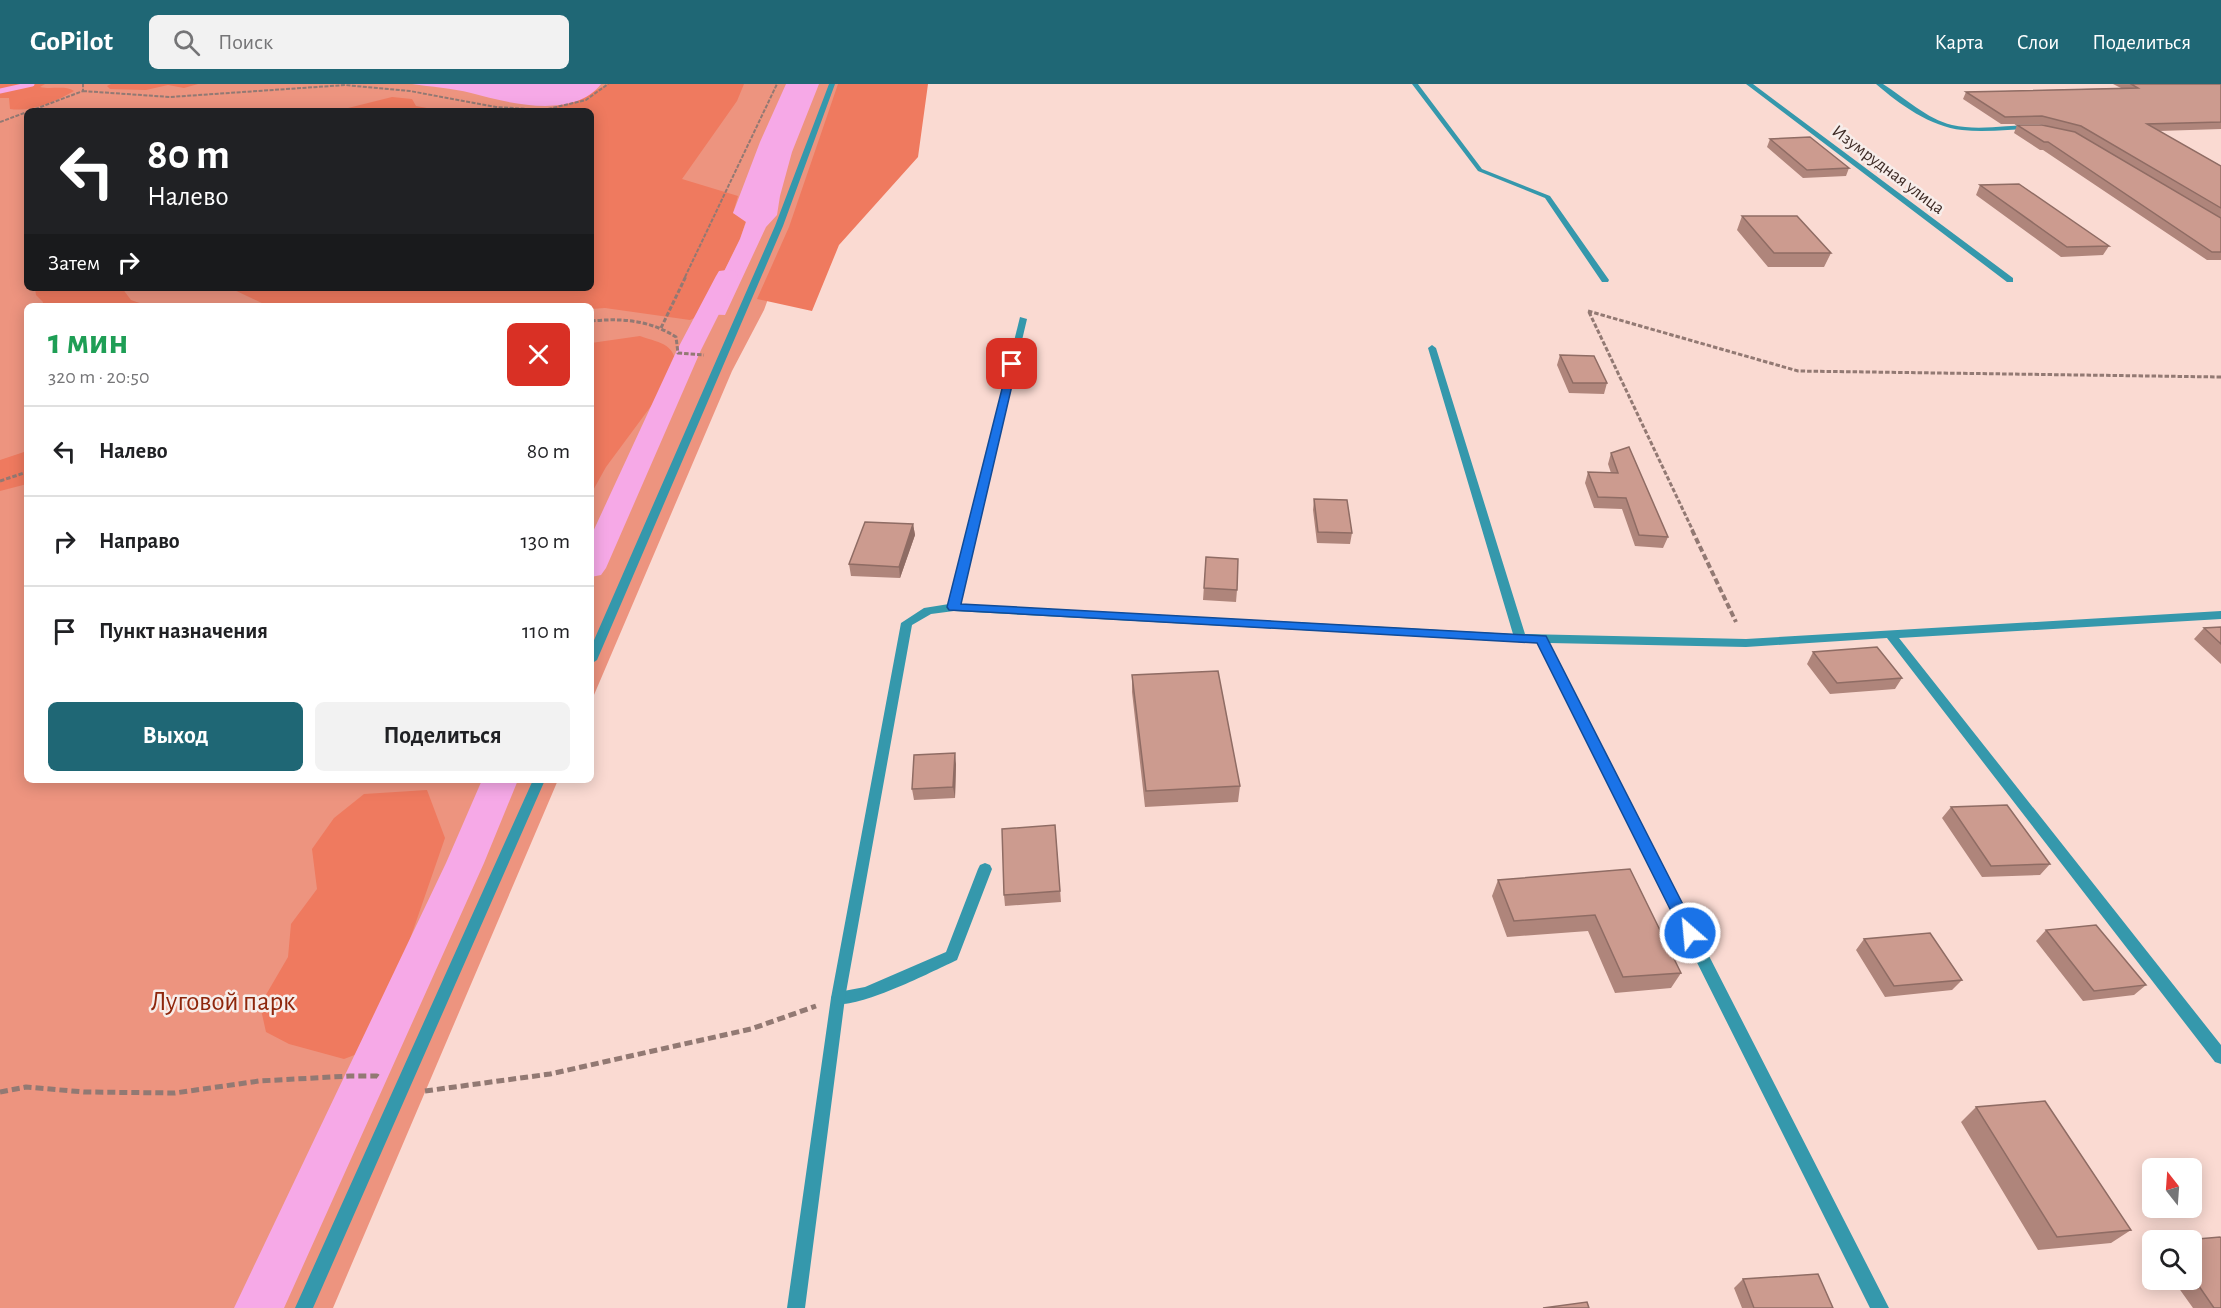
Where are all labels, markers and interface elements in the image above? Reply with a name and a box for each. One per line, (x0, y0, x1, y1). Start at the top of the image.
search box (149, 15, 569, 69)
icon: search (170, 26, 203, 59)
text: GoPilot (30, 28, 113, 56)
text: Поиск (218, 31, 273, 53)
text: Карта (1934, 32, 1984, 53)
text: Слои (2017, 32, 2059, 53)
text: Поделиться (2092, 32, 2191, 53)
street label: Изумрудная улица (1828, 122, 1948, 218)
icon: left (48, 132, 126, 210)
text: 80 m (147, 134, 230, 176)
text: Налево (147, 183, 229, 210)
icon: right (112, 246, 145, 279)
text: Затем (48, 252, 100, 274)
button: close (507, 323, 570, 386)
text: 1 мин (48, 324, 128, 360)
pin (986, 338, 1037, 389)
icon: arrive (995, 347, 1028, 380)
text: 320 m · 20:50 (48, 367, 150, 387)
icon: left (48, 435, 81, 468)
text: Налево (99, 440, 168, 462)
text: 80 m (527, 440, 570, 462)
icon: right (48, 525, 81, 558)
text: Направо (99, 530, 180, 552)
text: 130 m (521, 530, 570, 552)
icon: arrive (48, 615, 81, 648)
text: Пункт назначения (99, 620, 268, 642)
text: 110 m (522, 620, 570, 642)
button: Выход (48, 702, 303, 771)
button: Поделиться (315, 702, 570, 771)
position arrow (1658, 901, 1722, 965)
park label: Луговой парк (151, 988, 296, 1016)
north arrow (2142, 1158, 2202, 1218)
map controls (2142, 1158, 2202, 1290)
button: search (2142, 1230, 2202, 1290)

